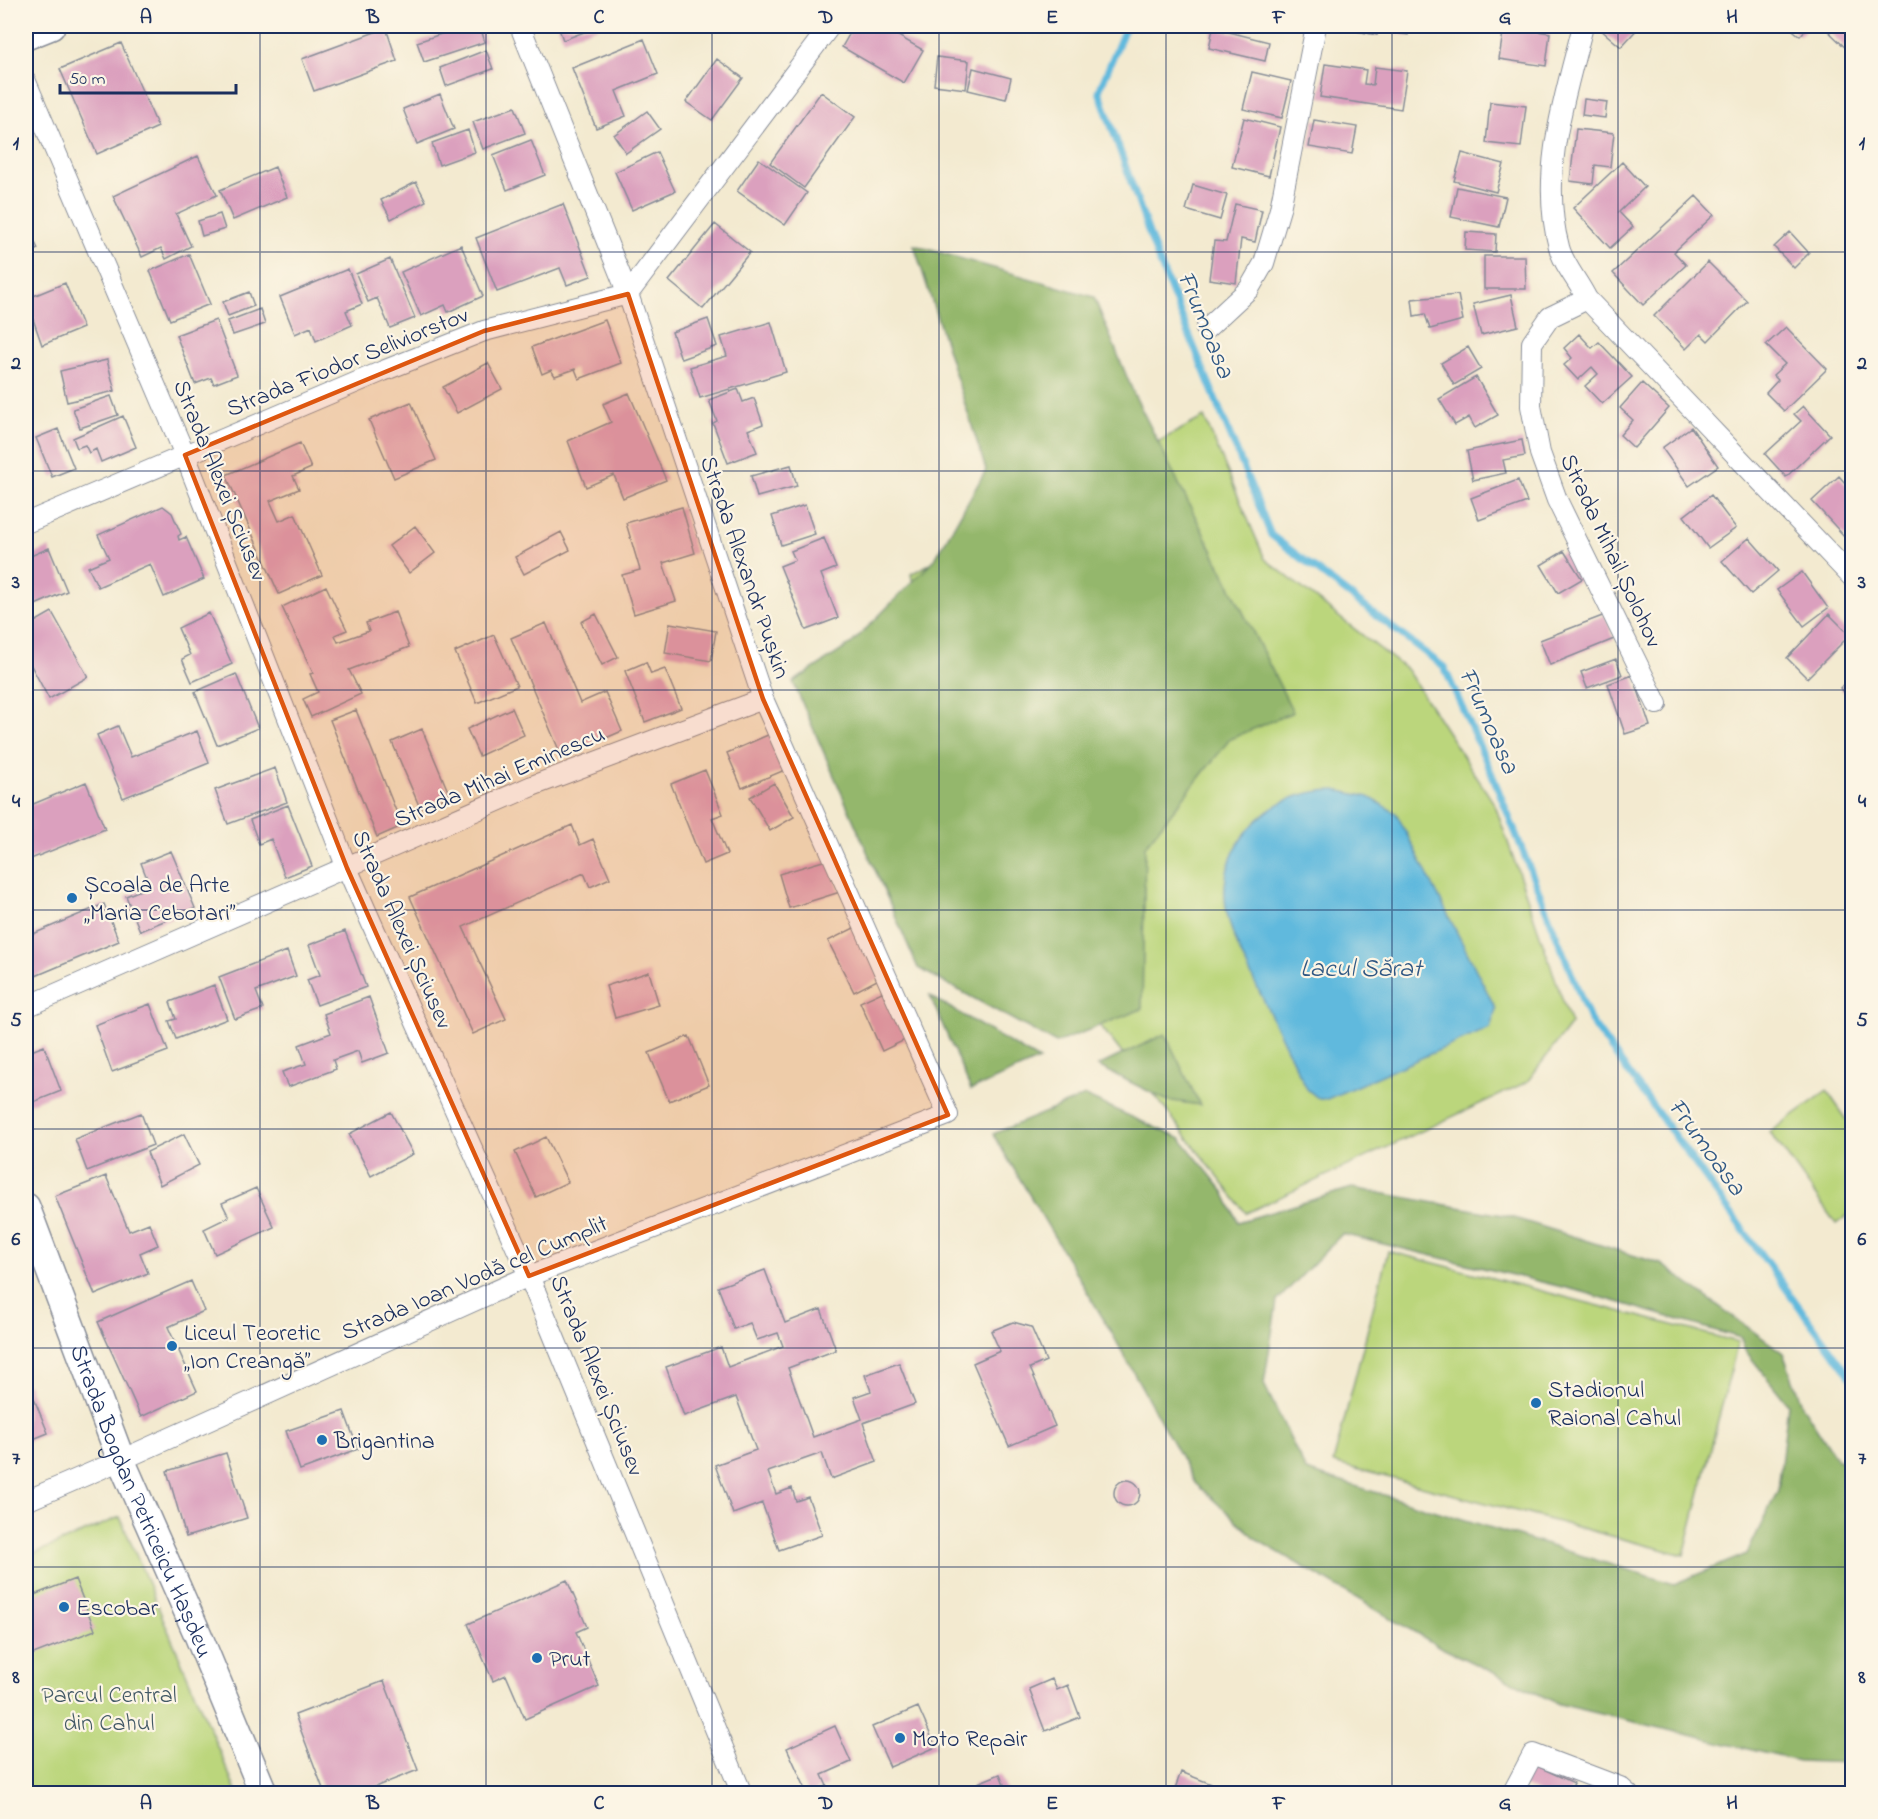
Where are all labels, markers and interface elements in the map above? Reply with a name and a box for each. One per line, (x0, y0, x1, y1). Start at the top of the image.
text: A (140, 4, 152, 33)
text: B (365, 4, 380, 33)
text: C (594, 4, 605, 33)
text: D (818, 4, 833, 33)
text: E (1046, 4, 1058, 33)
text: F (1272, 4, 1286, 33)
text: G (1499, 4, 1512, 33)
text: H (1726, 4, 1738, 33)
scale bar (60, 57, 236, 95)
text: 50 m (69, 67, 106, 93)
text: 1 (13, 130, 20, 159)
text: 1 (1859, 130, 1866, 159)
water label: Frumoasa (1166, 266, 1243, 385)
street label: Strada Fiodor Seliviorstov (222, 298, 475, 428)
text: 2 (10, 350, 21, 379)
text: 2 (1856, 350, 1867, 379)
street label: Strada Alexei Șciusev (162, 375, 275, 587)
street label: Strada Mihail Șolohov (1549, 448, 1670, 654)
street label: Strada Alexandr Pușkin (689, 452, 798, 684)
text: 3 (11, 569, 20, 598)
text: 3 (1857, 569, 1866, 598)
water label: Frumoasa (1447, 662, 1528, 781)
street label: Strada Mihai Eminescu (389, 718, 611, 839)
text: 4 (12, 788, 21, 817)
text: 4 (1858, 788, 1867, 817)
street label: Strada Alexei Șciusev (341, 825, 461, 1036)
place label: Școala de Arte „Maria Cebotari” (84, 869, 236, 932)
marker: Școala de Arte „Maria Cebotari” (65, 891, 79, 905)
water label: Lacul Sărat (1300, 951, 1424, 989)
text: 5 (10, 1007, 22, 1036)
text: 5 (1856, 1007, 1868, 1036)
water label: Frumoasa (1657, 1091, 1755, 1205)
street label: Strada Ioan Vodă cel Cumplit (336, 1207, 614, 1351)
text: 6 (12, 1226, 21, 1255)
text: 6 (1858, 1226, 1867, 1255)
street label: Strada Alexei Șciusev (539, 1270, 652, 1482)
place label: Liceul Teoretic „Ion Creangă” (184, 1317, 321, 1380)
marker: Liceul Teoretic „Ion Creangă” (165, 1339, 179, 1353)
street label: Strada Bogdan Petriceicu Hașdeu (59, 1340, 221, 1664)
place label: Stadionul Raional Cahul (1548, 1374, 1681, 1437)
marker: Stadionul Raional Cahul (1529, 1396, 1543, 1410)
place label: Brigantina (333, 1425, 435, 1460)
marker: Brigantina (315, 1433, 329, 1447)
text: 7 (12, 1445, 21, 1474)
text: 7 (1858, 1445, 1867, 1474)
place label: Escobar (76, 1592, 159, 1627)
marker: Escobar (57, 1600, 71, 1614)
place label: Prut (549, 1643, 591, 1678)
marker: Prut (530, 1651, 544, 1665)
text: 8 (11, 1664, 20, 1693)
text: 8 (1857, 1664, 1866, 1693)
park label: Parcul Central din Cahul (41, 1679, 177, 1742)
place label: Moto Repair (912, 1723, 1028, 1758)
marker: Moto Repair (893, 1731, 907, 1745)
text: A (140, 1790, 152, 1819)
text: B (365, 1790, 380, 1819)
text: C (594, 1790, 605, 1819)
text: D (818, 1790, 833, 1819)
text: E (1046, 1790, 1058, 1819)
text: F (1272, 1790, 1286, 1819)
text: G (1499, 1790, 1512, 1819)
text: H (1726, 1790, 1738, 1819)

